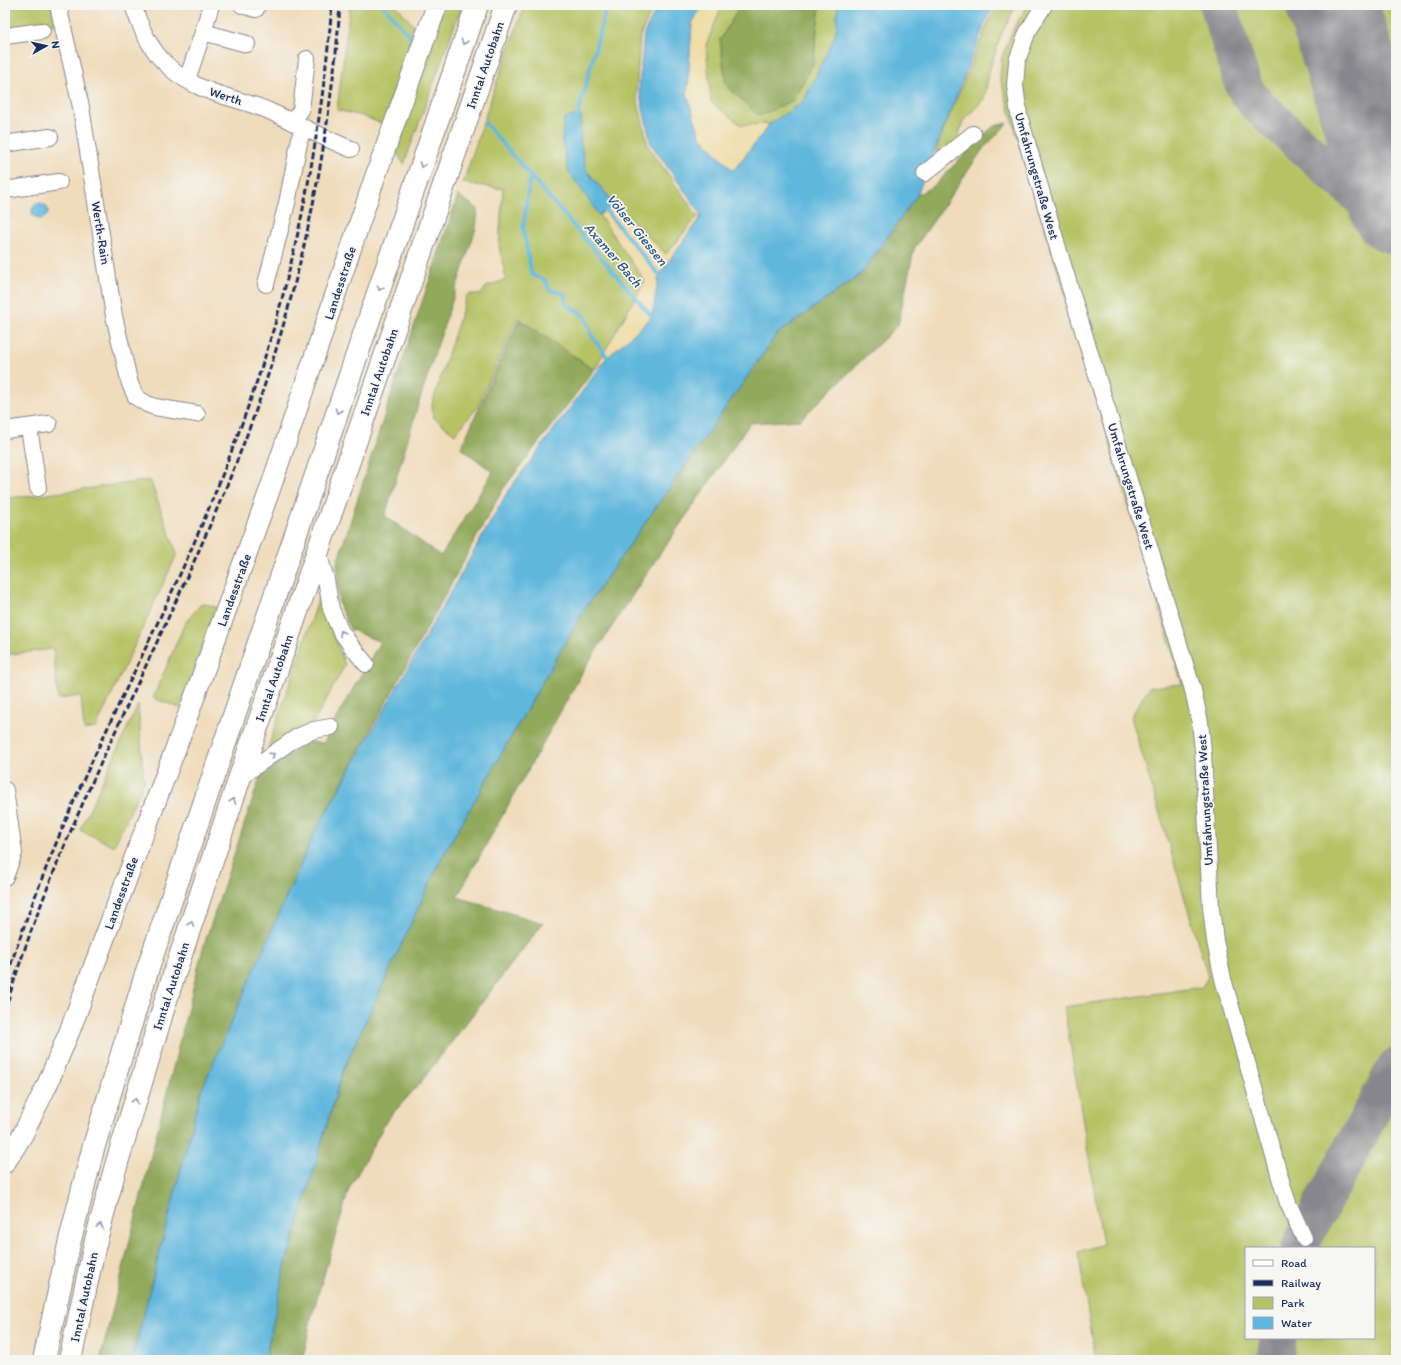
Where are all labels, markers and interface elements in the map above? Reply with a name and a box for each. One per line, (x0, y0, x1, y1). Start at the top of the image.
street label: Inntal Autobahn (463, 19, 507, 111)
north arrow (26, 26, 66, 66)
one-way arrow (461, 38, 469, 45)
text: N (48, 40, 62, 49)
street label: Werth (208, 84, 244, 108)
street label: Umfahrungstraße West (1012, 111, 1062, 241)
one-way arrow (418, 161, 427, 168)
water label: Völser Giessen (603, 191, 672, 270)
street label: Werth-Rain (89, 200, 114, 266)
water label: Axamer Bach (580, 219, 646, 291)
street label: Landesstraße (321, 244, 359, 322)
one-way arrow (376, 284, 384, 291)
street label: Inntal Autobahn (357, 326, 401, 418)
one-way arrow (334, 407, 343, 414)
street label: Umfahrungstraße West (1105, 421, 1157, 551)
street label: Landesstraße (214, 552, 254, 628)
one-way arrow (340, 630, 347, 637)
street label: Inntal Autobahn (252, 632, 296, 724)
street label: Umfahrungstraße West (1194, 734, 1216, 866)
one-way arrow (268, 753, 275, 760)
one-way arrow (228, 797, 236, 804)
street label: Landesstraße (101, 855, 141, 931)
one-way arrow (187, 920, 195, 927)
street label: Inntal Autobahn (150, 940, 192, 1032)
one-way arrow (130, 1098, 139, 1105)
one-way arrow (95, 1223, 104, 1230)
legend (1245, 1247, 1375, 1339)
street label: Inntal Autobahn (67, 1250, 101, 1343)
text: Road (1281, 1256, 1307, 1270)
text: Railway (1281, 1276, 1321, 1290)
text: Park (1281, 1296, 1305, 1310)
text: Water (1281, 1316, 1312, 1330)

